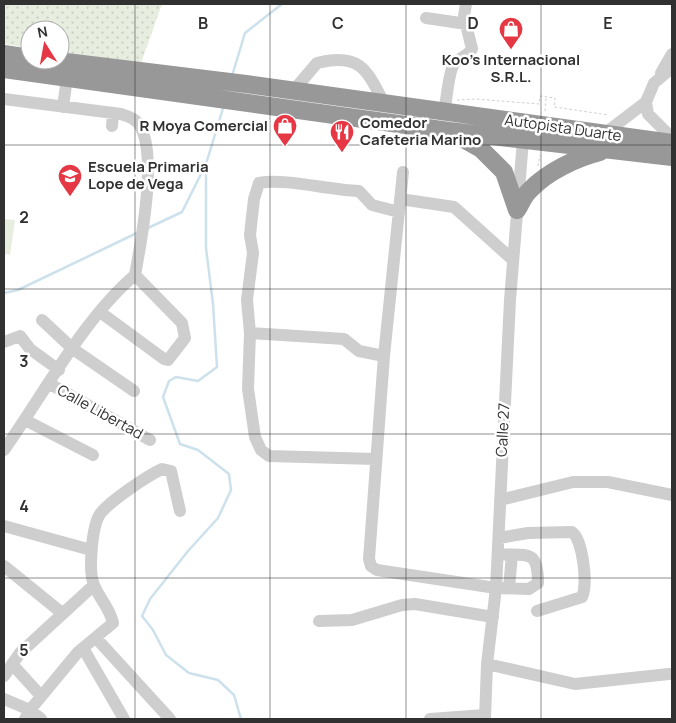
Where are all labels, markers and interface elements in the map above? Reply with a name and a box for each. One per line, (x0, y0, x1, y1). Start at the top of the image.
text: B (198, 12, 208, 34)
text: C (332, 12, 344, 34)
text: D (467, 12, 479, 34)
text: E (603, 12, 613, 34)
shop icon: Koo's Internacional S.R.L. (498, 16, 524, 50)
north arrow (20, 20, 70, 70)
text: N (36, 21, 49, 42)
place label: Koo's Internacional S.R.L. (442, 49, 580, 87)
street label: Autopista Duarte (503, 109, 623, 146)
place label: Comedor Cafeteria Marino (360, 112, 481, 150)
shop icon: R Moya Comercial (272, 113, 298, 147)
place label: R Moya Comercial (140, 115, 268, 136)
restaurant icon: Comedor Cafeteria Marino (329, 119, 355, 153)
place label: Escuela Primaria Lope de Vega (88, 156, 209, 194)
school or university icon: Escuela Primaria Lope de Vega (57, 163, 83, 197)
text: 2 (19, 206, 29, 228)
text: 3 (19, 350, 29, 372)
street label: Calle Libertad (53, 379, 147, 444)
street label: Calle 27 (491, 403, 514, 457)
text: 4 (19, 495, 29, 517)
text: 5 (19, 639, 29, 661)

